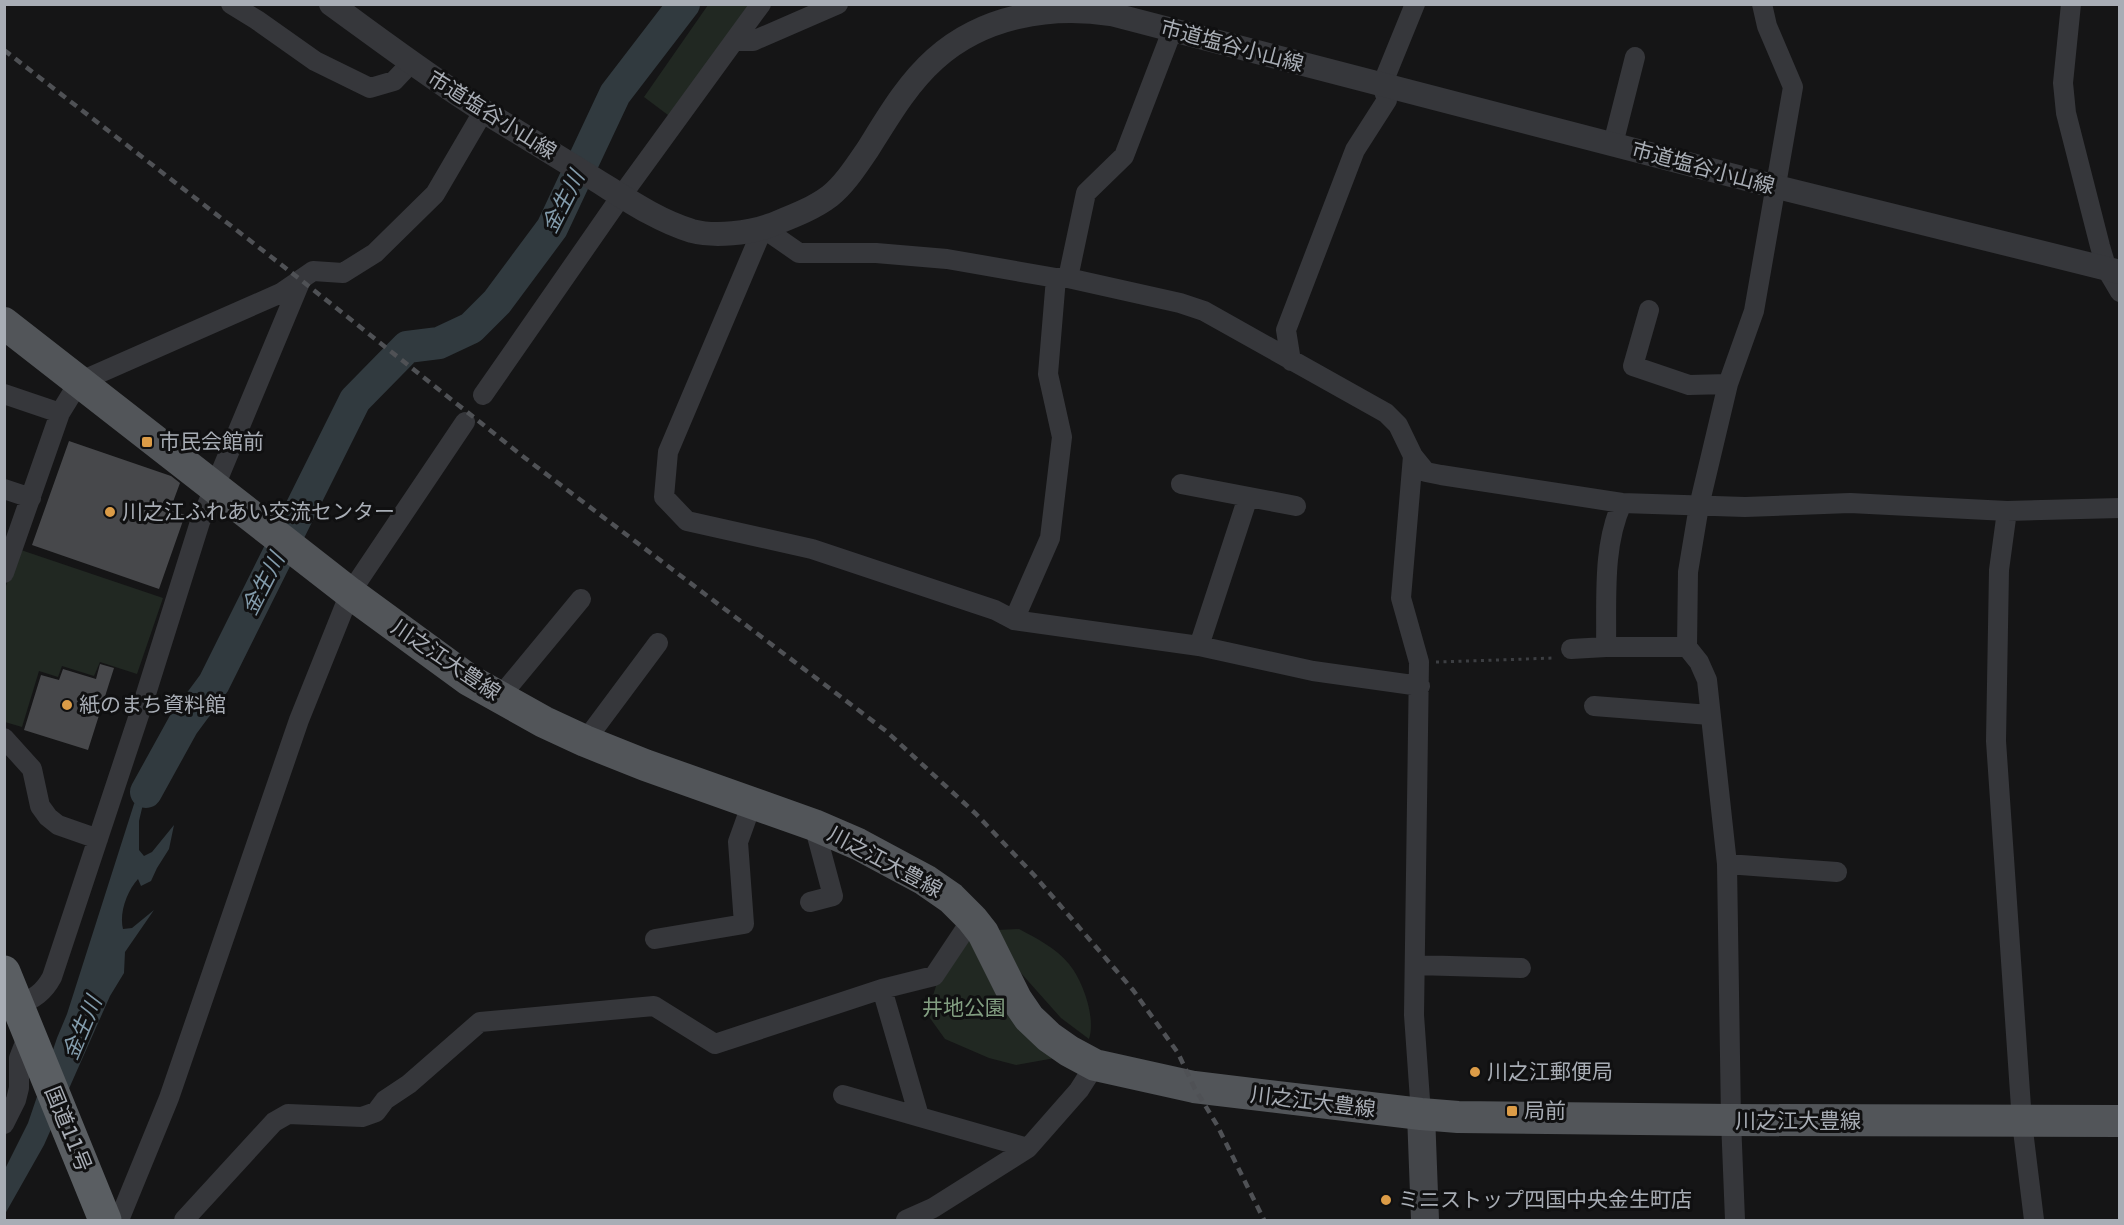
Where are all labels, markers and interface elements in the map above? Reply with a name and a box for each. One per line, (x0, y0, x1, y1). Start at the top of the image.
street label: 市道塩谷小山線 (1158, 15, 1306, 77)
street label: 市道塩谷小山線 (423, 66, 561, 164)
street label: 市道塩谷小山線 (1629, 137, 1777, 199)
water label: 金生川 (537, 165, 590, 237)
place label: 市民会館前 (159, 430, 264, 454)
marker: 市民会館前 (140, 435, 154, 449)
place label: 川之江ふれあい交流センター (122, 500, 395, 524)
marker: 川之江ふれあい交流センター (103, 505, 117, 519)
water label: 金生川 (237, 547, 290, 619)
street label: 川之江大豊線 (387, 615, 505, 705)
place label: 紙のまち資料館 (79, 693, 226, 717)
marker: 紙のまち資料館 (60, 698, 74, 712)
street label: 川之江大豊線 (824, 822, 946, 902)
water label: 金生川 (58, 991, 107, 1063)
park label: 井地公園 (922, 996, 1006, 1020)
place label: 川之江郵便局 (1487, 1060, 1613, 1084)
marker: 川之江郵便局 (1468, 1065, 1482, 1079)
street label: 川之江大豊線 (1249, 1082, 1377, 1122)
street label: 国道11号 (40, 1083, 96, 1175)
place label: 局前 (1524, 1099, 1566, 1123)
marker: 局前 (1505, 1104, 1519, 1118)
street label: 川之江大豊線 (1735, 1109, 1861, 1133)
place label: ミニストップ四国中央金生町店 (1398, 1188, 1692, 1212)
marker: ミニストップ四国中央金生町店 (1379, 1193, 1393, 1207)

